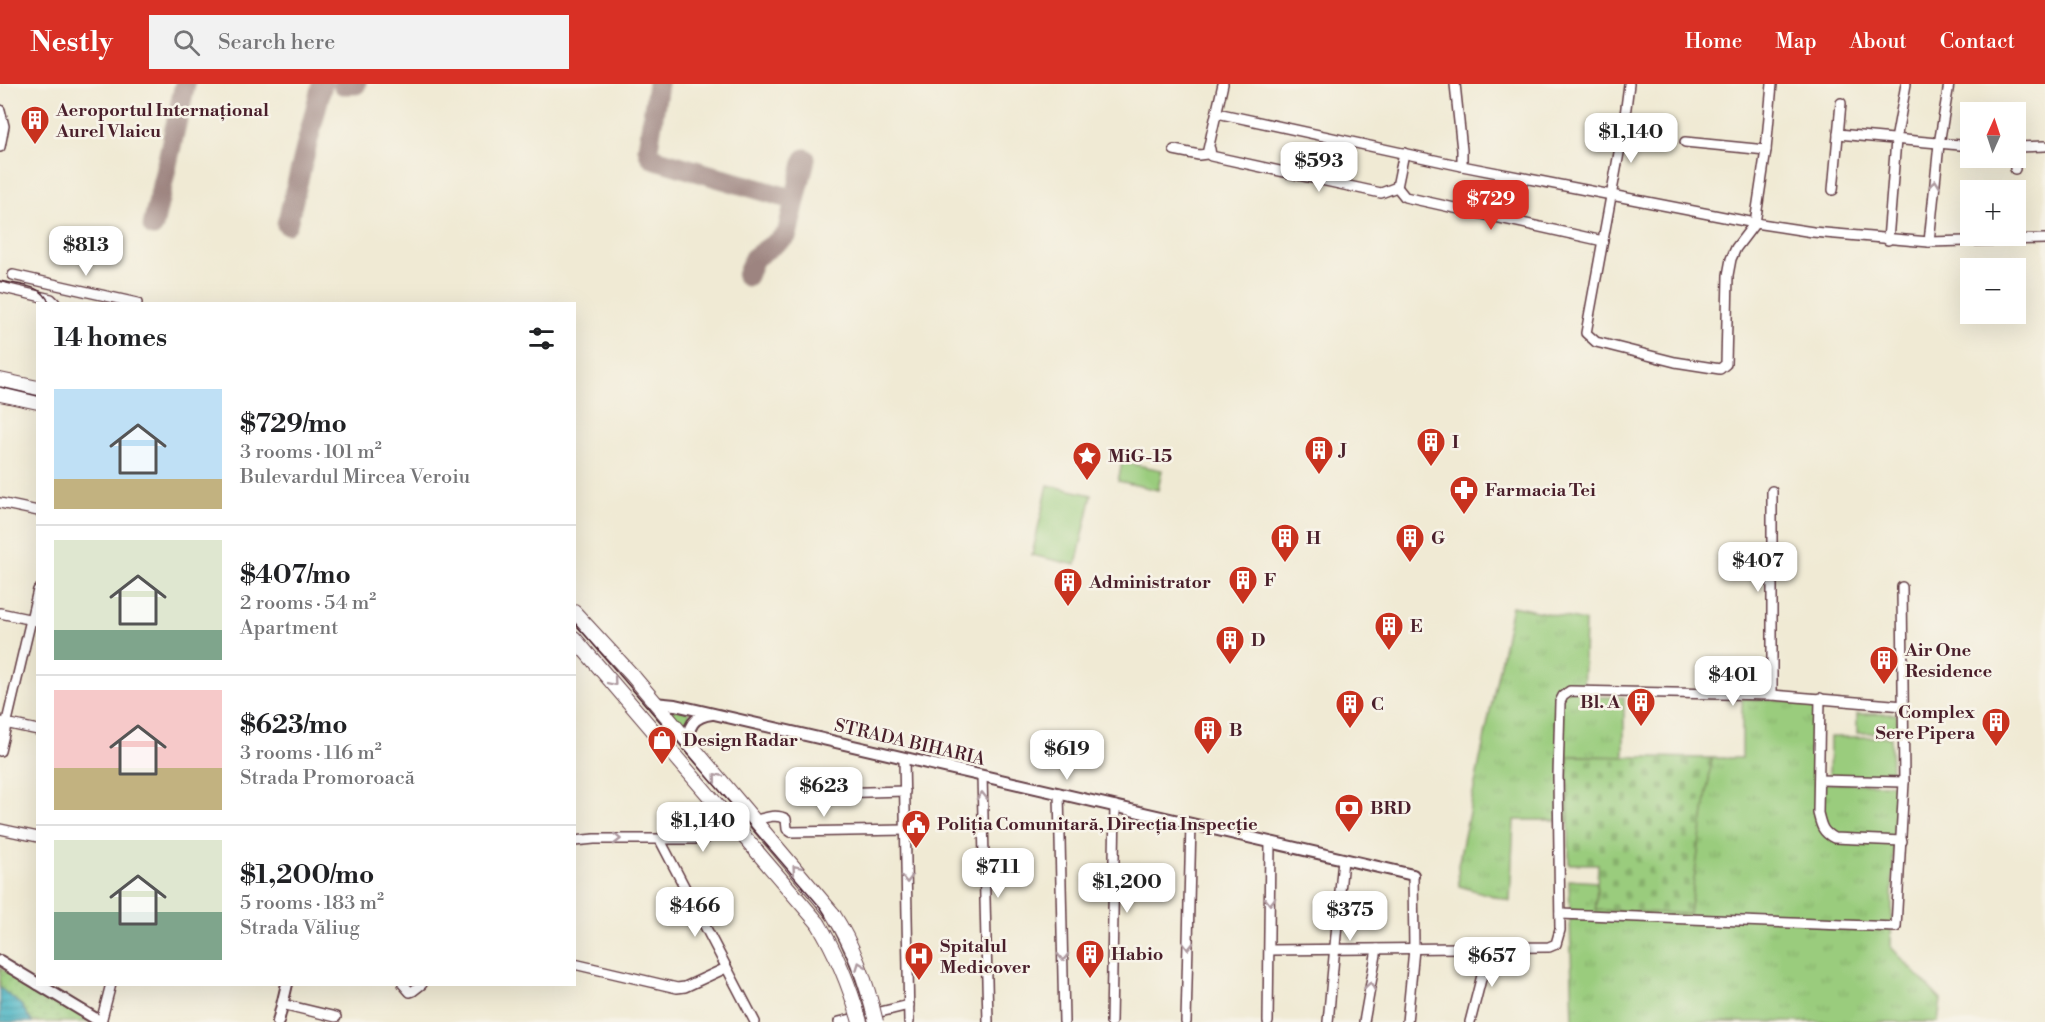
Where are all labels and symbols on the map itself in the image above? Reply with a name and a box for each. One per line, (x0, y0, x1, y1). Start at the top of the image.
place label: Aeroportul Internațional Aurel Vlaicu (55, 99, 269, 143)
north arrow (1960, 102, 2026, 168)
building icon: Aeroportul Internațional Aurel Vlaicu (19, 104, 51, 146)
pin: $1,140 (1582, 113, 1680, 164)
pin: $593 (1283, 142, 1355, 193)
pin: $729 (1455, 180, 1527, 231)
one-way arrow (1928, 180, 1941, 189)
pin: $813 (50, 226, 122, 277)
building icon: I (1415, 426, 1447, 468)
place label: I (1452, 431, 1459, 454)
building icon: J (1303, 434, 1335, 476)
place label: J (1337, 439, 1347, 462)
place icon: MiG-15 (1071, 440, 1103, 482)
place label: MiG-15 (1108, 445, 1172, 468)
pharmacy icon: Farmacia Tei (1448, 474, 1480, 516)
place label: Farmacia Tei (1485, 479, 1596, 502)
building icon: H (1269, 522, 1301, 564)
building icon: G (1394, 522, 1426, 564)
place label: H (1306, 527, 1321, 550)
place label: G (1431, 527, 1445, 550)
pin: $407 (1722, 542, 1794, 593)
building icon: F (1227, 564, 1259, 606)
building icon: Administrator (1052, 566, 1084, 608)
place label: F (1264, 569, 1277, 592)
place label: Administrator (1088, 571, 1211, 594)
building icon: E (1373, 610, 1405, 652)
place label: E (1410, 615, 1423, 638)
building icon: D (1214, 624, 1246, 666)
place label: D (1251, 629, 1265, 652)
place label: Air One Residence (1904, 639, 1993, 683)
building icon: Air One Residence (1868, 644, 1900, 686)
pin: $401 (1697, 656, 1769, 707)
one-way arrow (606, 675, 617, 686)
building icon: Bl. A (1625, 686, 1657, 728)
building icon: C (1334, 688, 1366, 730)
place label: Bl. A (1580, 691, 1621, 714)
place label: C (1371, 693, 1384, 716)
place label: Complex Sere Pipera (1875, 701, 1976, 745)
building icon: Complex Sere Pipera (1980, 706, 2012, 748)
street label: STRADA BIHARIA (832, 714, 988, 771)
building icon: B (1192, 714, 1224, 756)
place label: B (1229, 719, 1243, 742)
shop icon: Design Radar (646, 724, 678, 766)
place label: Design Radar (683, 729, 798, 752)
pin: $619 (1031, 730, 1103, 781)
pin: $623 (788, 767, 860, 818)
one-way arrow (713, 773, 724, 784)
one-way arrow (976, 791, 988, 800)
bank icon: BRD (1333, 792, 1365, 834)
place label: BRD (1370, 797, 1411, 820)
pin: $1,140 (654, 802, 752, 853)
public building icon: Poliția Comunitară, Direcția Inspecție (900, 808, 932, 850)
place label: Poliția Comunitară, Direcția Inspecție (937, 813, 1258, 836)
one-way arrow (613, 833, 622, 845)
pin: $711 (962, 848, 1034, 899)
pin: $1,200 (1078, 863, 1176, 914)
one-way arrow (792, 865, 803, 876)
one-way arrow (900, 875, 913, 884)
pin: $466 (659, 887, 731, 938)
pin: $375 (1314, 891, 1386, 942)
one-way arrow (1264, 896, 1276, 905)
place label: Spitalul Medicover (940, 935, 1031, 979)
pin: $657 (1456, 937, 1528, 988)
building icon: Habio (1074, 938, 1106, 980)
hospital icon: Spitalul Medicover (903, 940, 935, 982)
one-way arrow (1182, 941, 1194, 950)
place label: Habio (1111, 943, 1163, 966)
one-way arrow (1056, 952, 1069, 961)
one-way arrow (855, 961, 867, 972)
one-way arrow (1364, 981, 1376, 990)

